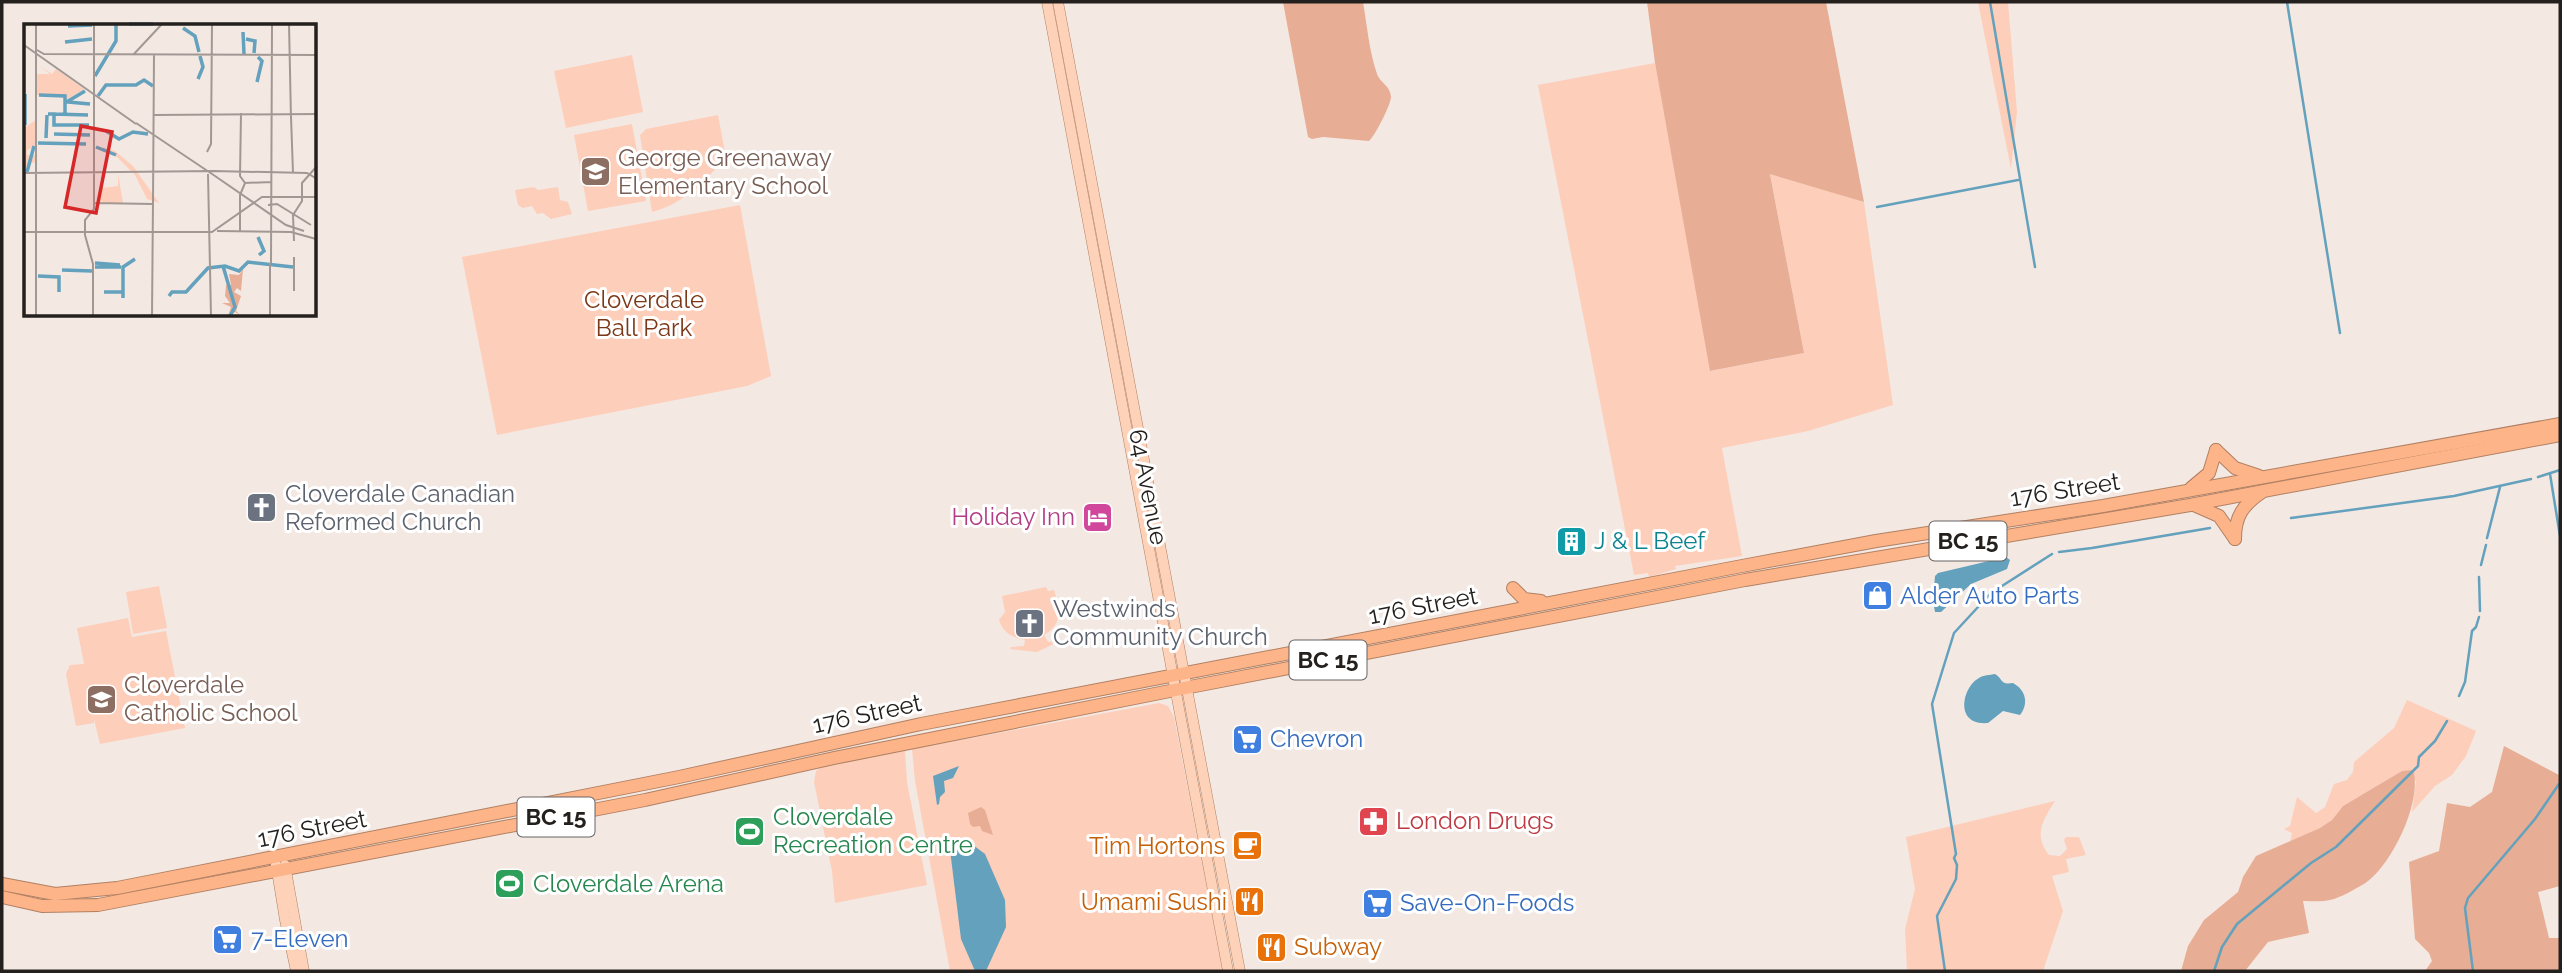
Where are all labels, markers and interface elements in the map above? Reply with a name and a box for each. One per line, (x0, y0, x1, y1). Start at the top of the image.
inset map (24, 24, 317, 317)
place label: George Greenaway Elementary School (618, 143, 832, 200)
school or university icon: George Greenaway Elementary School (578, 155, 612, 189)
park label: Cloverdale Ball Park (584, 285, 704, 342)
street label: 64 Avenue (1123, 427, 1174, 547)
street label: 176 Street (2008, 467, 2122, 512)
place label: Cloverdale Canadian Reformed Church (285, 479, 515, 536)
church icon: Cloverdale Canadian Reformed Church (245, 491, 279, 525)
hotel icon: Holiday Inn (1081, 500, 1115, 534)
place label: Holiday Inn (951, 502, 1075, 531)
road number: BC 15 (1930, 522, 2007, 561)
building icon: J & L Beef (1554, 524, 1588, 558)
place label: J & L Beef (1594, 526, 1706, 555)
shop icon: Alder Auto Parts (1860, 579, 1894, 613)
street label: 176 Street (1366, 581, 1480, 630)
place label: Alder Auto Parts (1900, 581, 2079, 610)
place label: Westwinds Community Church (1053, 594, 1268, 651)
church icon: Westwinds Community Church (1013, 606, 1047, 640)
road number: BC 15 (1290, 640, 1366, 680)
place label: Cloverdale Catholic School (124, 670, 298, 727)
school or university icon: Cloverdale Catholic School (84, 682, 118, 716)
street label: 176 Street (810, 688, 924, 739)
supermarket icon: Chevron (1230, 722, 1264, 756)
place label: Chevron (1270, 724, 1363, 753)
road number: BC 15 (518, 797, 594, 836)
place label: Cloverdale Recreation Centre (773, 802, 973, 859)
street label: 176 Street (255, 804, 369, 853)
pharmacy icon: London Drugs (1356, 804, 1390, 838)
place label: London Drugs (1396, 806, 1554, 835)
sports icon: Cloverdale Recreation Centre (733, 814, 767, 848)
cafe icon: Tim Hortons (1231, 829, 1265, 863)
place label: Tim Hortons (1089, 831, 1225, 860)
sports icon: Cloverdale Arena (493, 867, 527, 901)
place label: Cloverdale Arena (533, 869, 724, 898)
restaurant icon: Umami Sushi (1233, 885, 1267, 919)
supermarket icon: Save-On-Foods (1360, 886, 1394, 920)
place label: Umami Sushi (1081, 887, 1227, 916)
place label: Save-On-Foods (1400, 888, 1574, 917)
supermarket icon: 7-Eleven (211, 922, 245, 956)
place label: 7-Eleven (251, 924, 349, 953)
restaurant icon: Subway (1254, 930, 1288, 964)
place label: Subway (1294, 932, 1382, 961)

